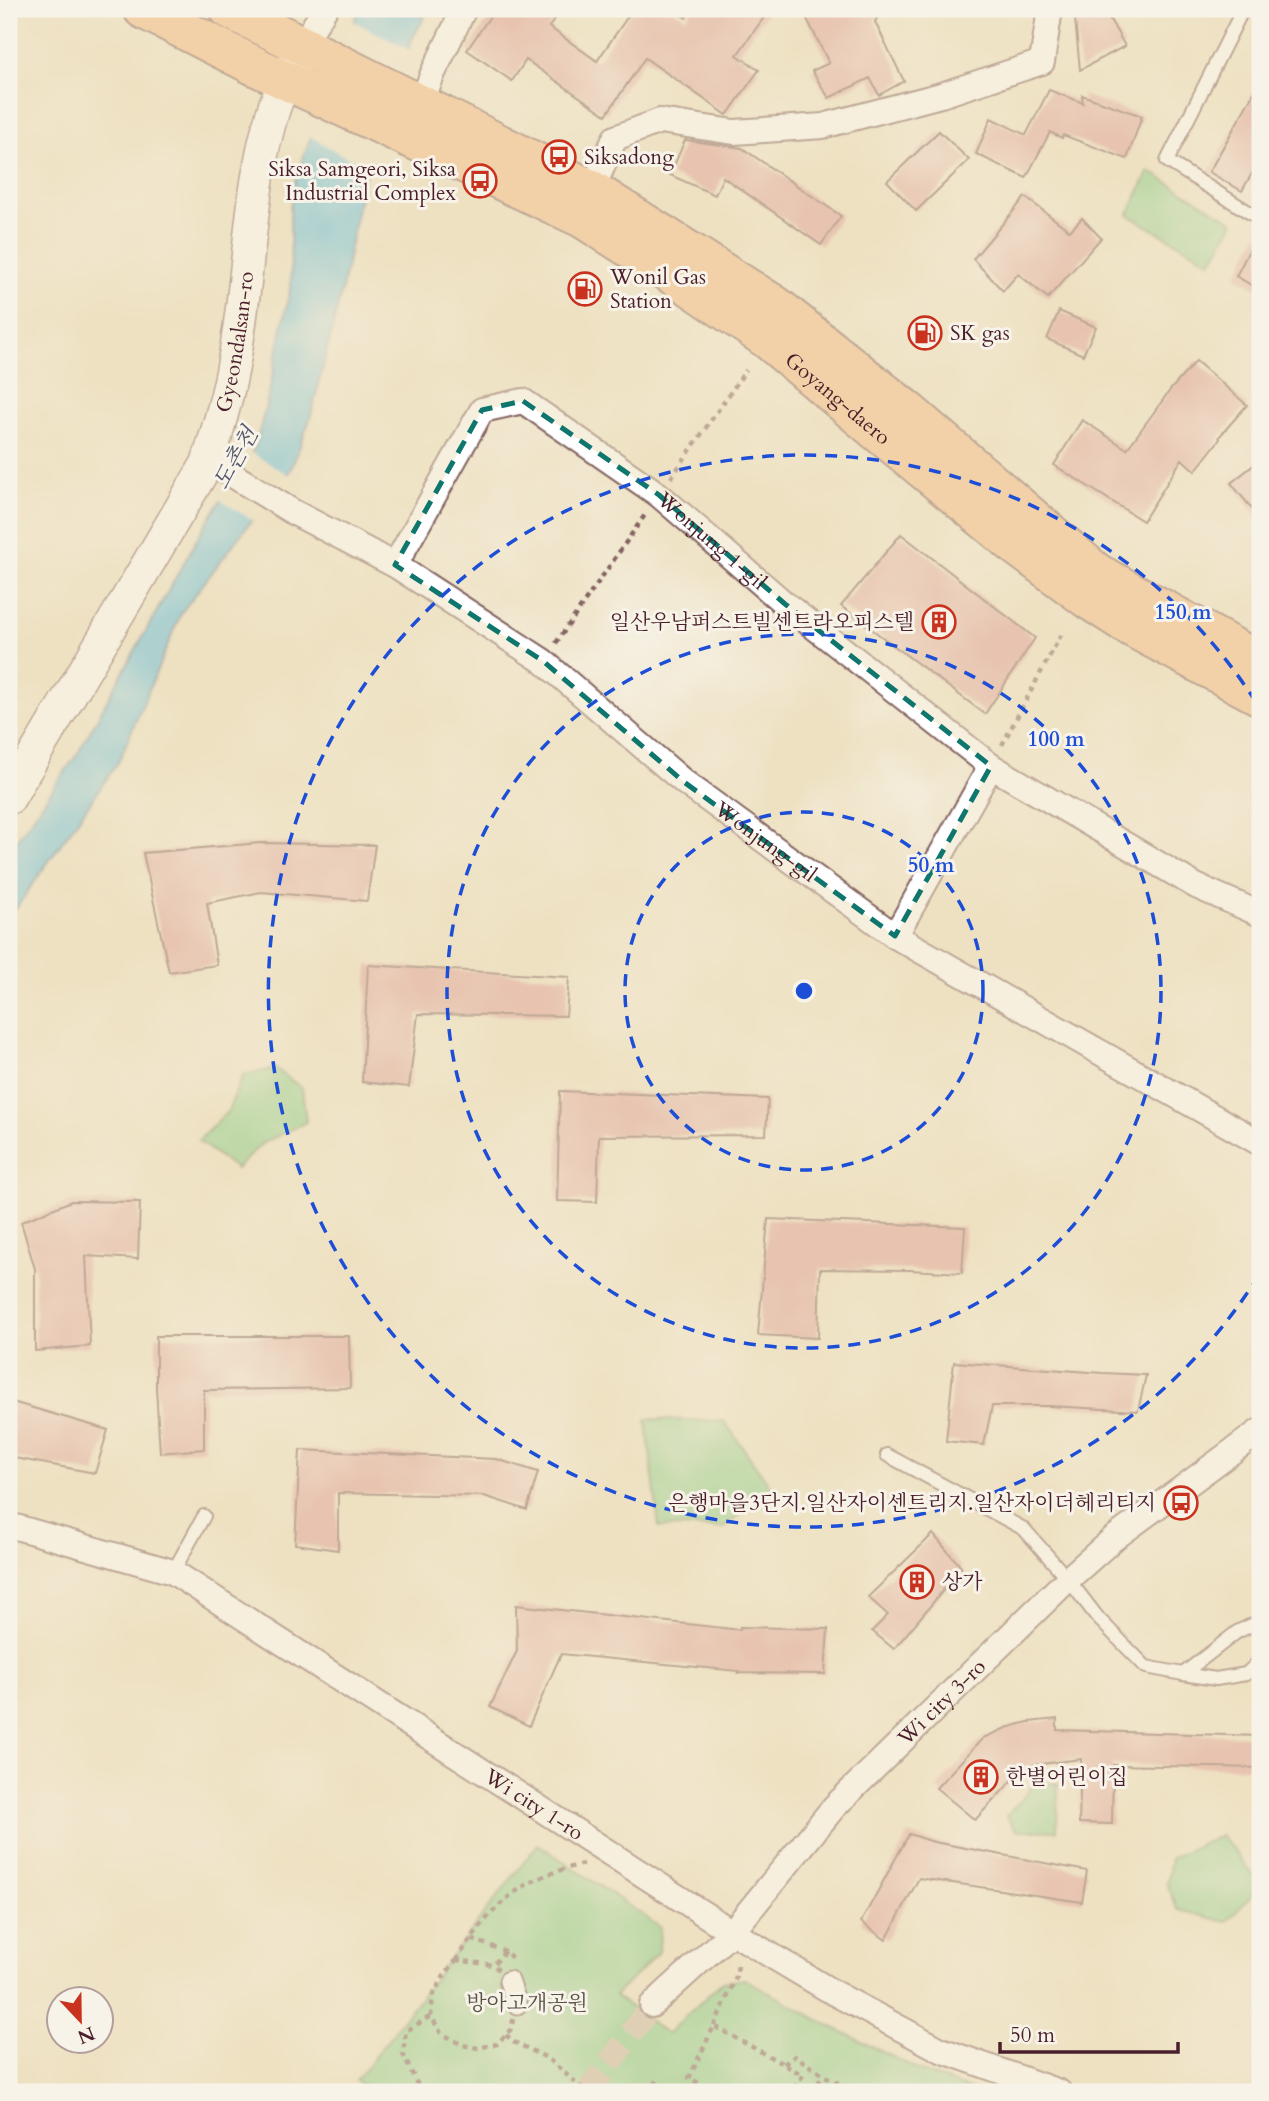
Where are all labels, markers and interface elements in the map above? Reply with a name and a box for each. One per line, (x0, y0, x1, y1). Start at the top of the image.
bus stop icon: Siksadong (540, 138, 578, 176)
place label: Siksadong (584, 143, 674, 172)
place label: Siksa Samgeori, Siksa Industrial Complex (268, 155, 457, 208)
bus stop icon: Siksa Samgeori, Siksa Industrial Complex (461, 162, 499, 200)
place label: Wonil Gas Station (609, 263, 706, 316)
street label: Gyeondalsan-ro (209, 270, 261, 416)
fuel station icon: Wonil Gas Station (566, 270, 604, 308)
fuel station icon: SK gas (906, 314, 944, 352)
place label: SK gas (950, 319, 1010, 348)
street label: Goyang-daero (778, 346, 897, 452)
water label: 도촌천 (206, 420, 266, 495)
street label: Wonjung 1-gil (650, 485, 773, 597)
text: 150 m (1154, 598, 1212, 627)
building icon: 일산우남퍼스트빌센트라오피스텔 (920, 603, 958, 641)
place label: 일산우남퍼스트빌센트라오피스텔 (610, 608, 914, 637)
text: 100 m (1027, 725, 1085, 754)
street label: Wonjung-gil (707, 794, 822, 889)
text: 50 m (908, 851, 955, 880)
centre of rings (792, 979, 816, 1003)
bus stop icon: 은행마을3단지.일산자이센트리지.일산자이더헤리티지 (1162, 1484, 1200, 1522)
place label: 은행마을3단지.일산자이센트리지.일산자이더헤리티지 (668, 1489, 1156, 1518)
building icon: 상가 (898, 1563, 936, 1601)
place label: 상가 (942, 1568, 983, 1597)
street label: Wi city 3-ro (891, 1653, 993, 1753)
building icon: 한별어린이집 (962, 1758, 1000, 1796)
street label: Wi city 1-ro (478, 1762, 589, 1848)
place label: 한별어린이집 (1006, 1763, 1128, 1792)
north arrow (46, 1986, 116, 2056)
park label: 방아고개공원 (466, 1989, 588, 2018)
scale bar (1000, 2010, 1178, 2054)
text: N (73, 2020, 99, 2050)
text: 50 m (1010, 2021, 1055, 2050)

